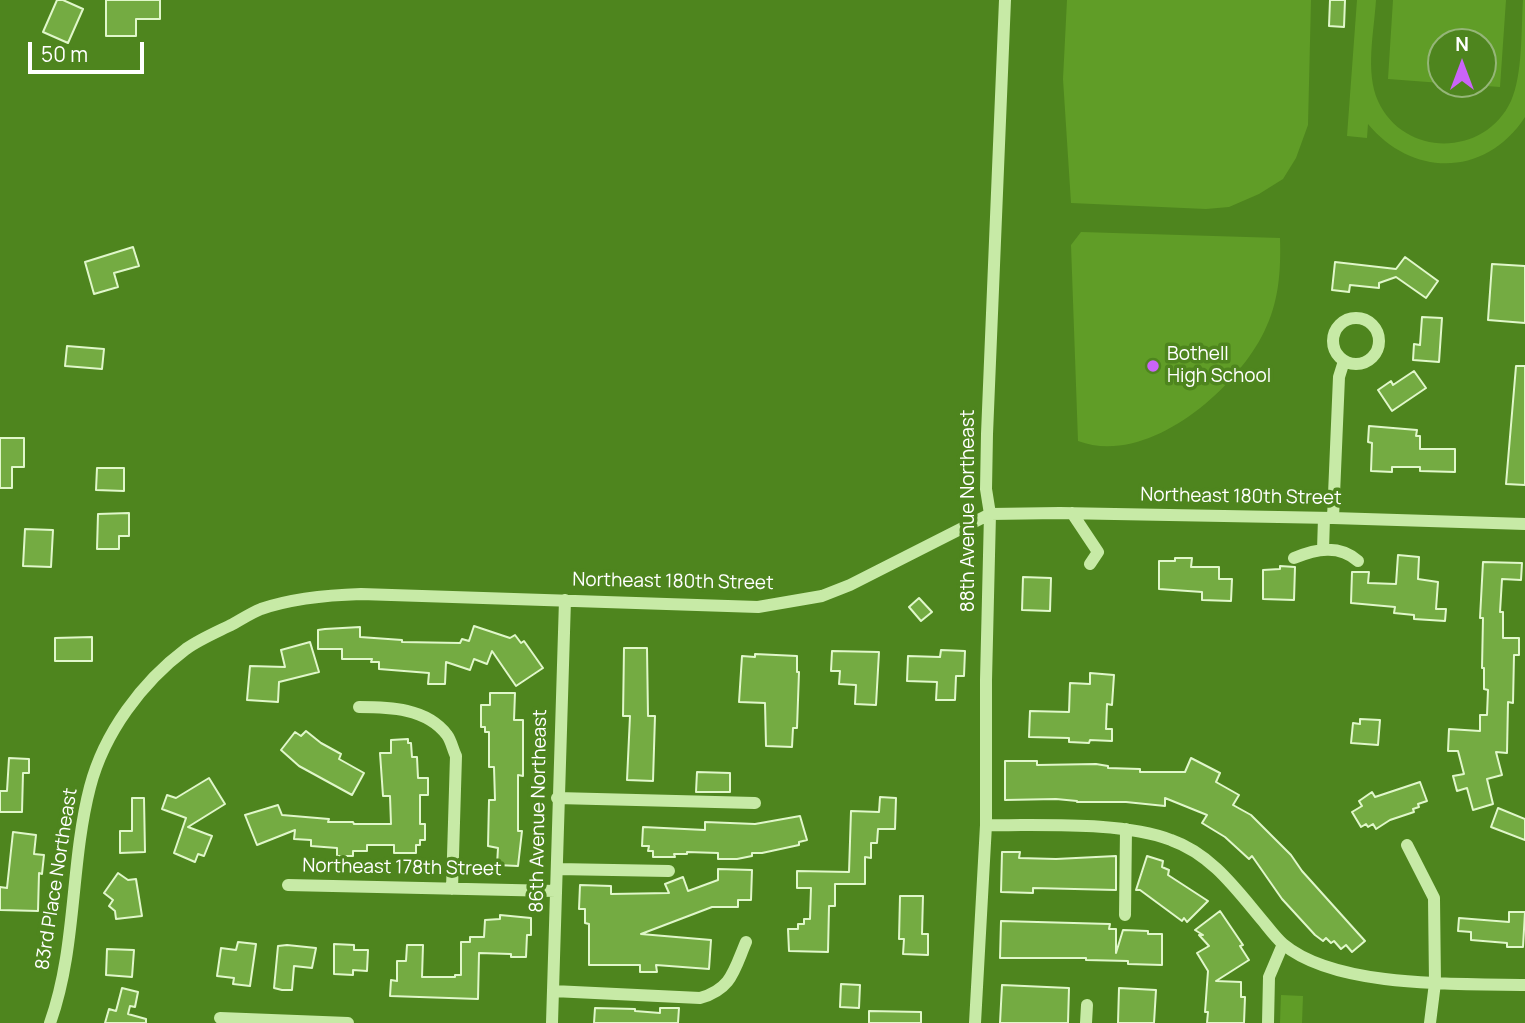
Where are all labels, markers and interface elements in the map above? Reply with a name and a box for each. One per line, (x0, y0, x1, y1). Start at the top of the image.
scale bar (32, 28, 147, 72)
north arrow (1427, 28, 1497, 98)
text: N (1455, 31, 1469, 57)
text: 50 m (41, 40, 88, 68)
place label: Bothell High School (1167, 344, 1271, 388)
marker: Bothell High School (1145, 358, 1161, 374)
street label: 88th Avenue Northeast (958, 410, 980, 612)
street label: Northeast 180th Street (1140, 484, 1342, 510)
street label: Northeast 180th Street (572, 569, 774, 595)
street label: 86th Avenue Northeast (526, 709, 552, 913)
street label: 83rd Place Northeast (31, 786, 83, 972)
street label: Northeast 178th Street (302, 855, 502, 881)

